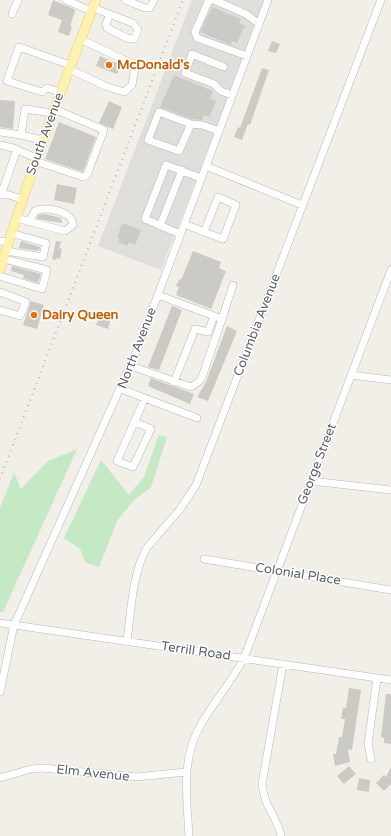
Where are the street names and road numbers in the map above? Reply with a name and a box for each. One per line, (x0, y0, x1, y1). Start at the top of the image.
street label: South Avenue (23, 91, 67, 177)
street label: Columbia Avenue (230, 271, 284, 379)
street label: North Avenue (114, 305, 160, 391)
street label: George Street (294, 421, 340, 507)
street label: Colonial Place (254, 559, 342, 589)
street label: Terrill Road (160, 638, 232, 664)
street label: Elm Avenue (56, 761, 130, 785)

